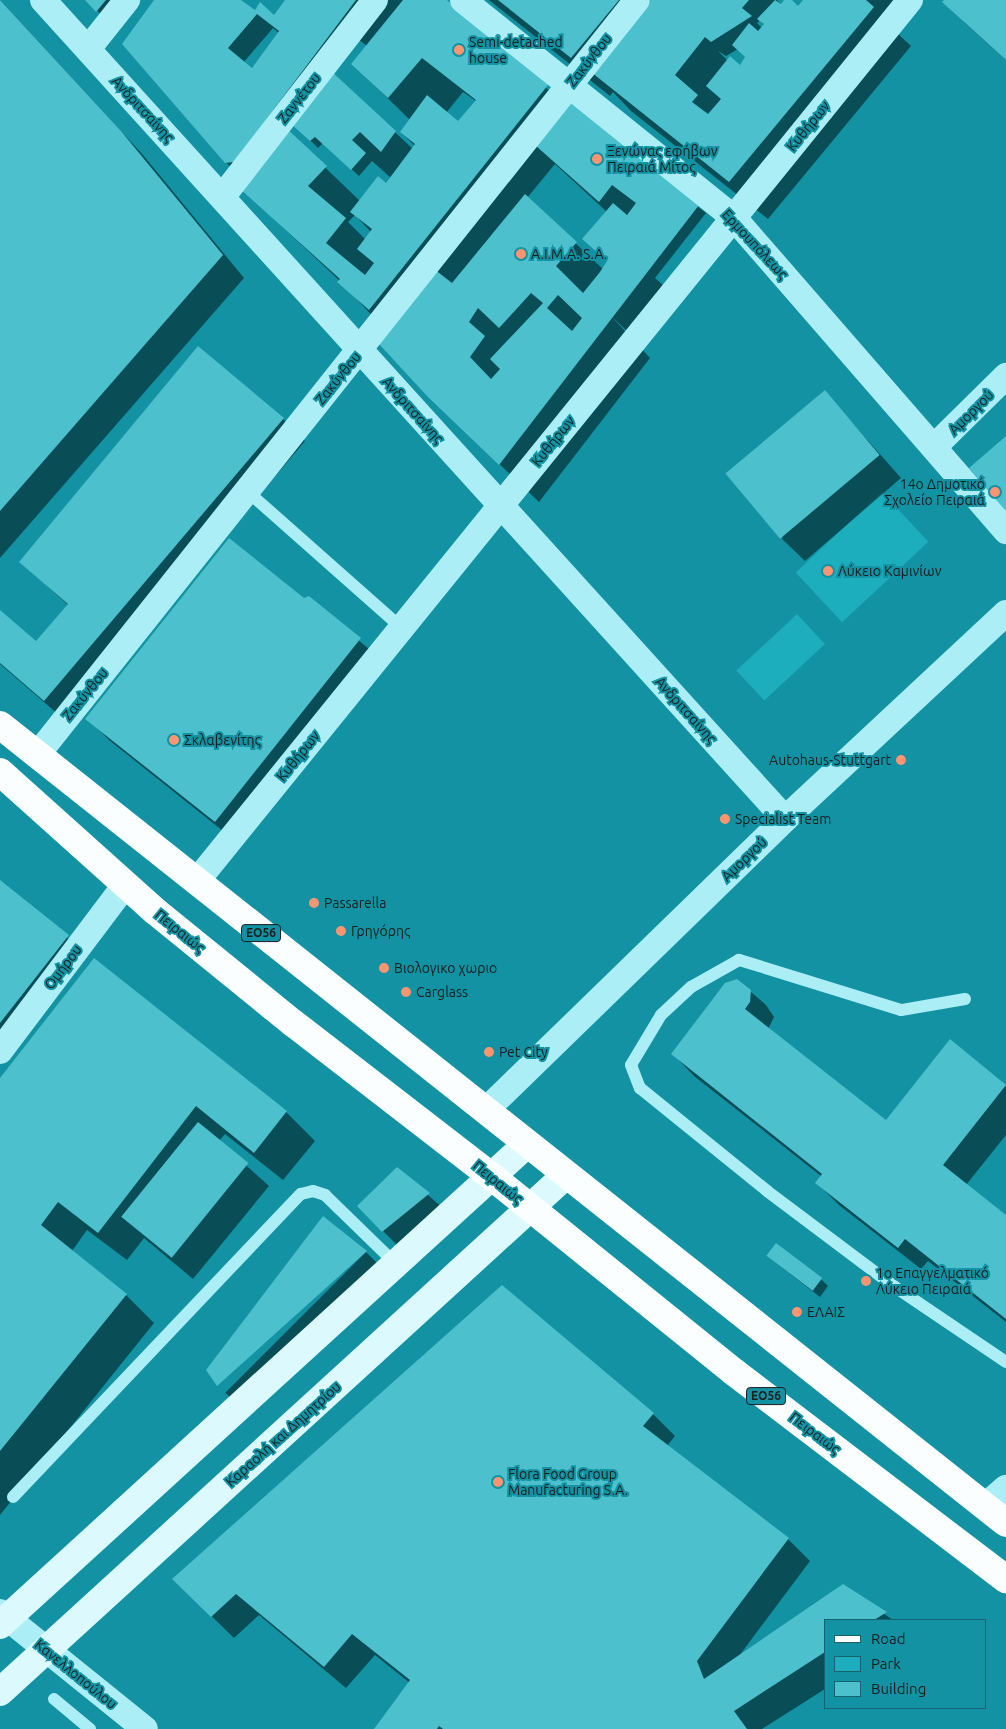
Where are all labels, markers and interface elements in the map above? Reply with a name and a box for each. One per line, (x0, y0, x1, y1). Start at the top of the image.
street label: Ζακύνθου (563, 30, 615, 90)
place label: Semi-detached house (469, 34, 563, 66)
marker: Semi-detached house (453, 44, 465, 56)
street label: Ζαννέτου (274, 70, 324, 126)
street label: Ανδριτσαίνης (108, 73, 178, 145)
street label: Κυθήρων (783, 98, 833, 154)
place label: Ξενώνας εφήβων Πειραιά Μίτος (607, 143, 717, 176)
marker: Ξενώνας εφήβων Πειραιά Μίτος (591, 153, 603, 165)
street label: Ερμουπόλεως (719, 206, 791, 282)
place label: A.I.M.A. S.A. (531, 246, 607, 262)
marker: A.I.M.A. S.A. (515, 248, 527, 260)
street label: Ζακύνθου (312, 348, 364, 408)
street label: Ανδριτσαίνης (379, 373, 447, 447)
street label: Αμοργού (945, 386, 997, 438)
street label: Κυθήρων (528, 413, 578, 469)
place label: 14ο Δημοτικό Σχολείο Πειραιά (884, 476, 985, 508)
marker: 14ο Δημοτικό Σχολείο Πειραιά (989, 486, 1001, 498)
place label: Λύκειο Καμινίων (838, 563, 941, 579)
marker: Λύκειο Καμινίων (822, 565, 834, 577)
street label: Ζακύνθου (59, 664, 111, 724)
street label: Ανδριτσαίνης (652, 673, 720, 747)
street label: Κυθήρων (273, 728, 323, 784)
place label: Σκλαβενίτης (184, 732, 261, 748)
marker: Σκλαβενίτης (168, 734, 180, 746)
place label: Autohaus-Stuttgart (769, 752, 891, 768)
marker: Autohaus-Stuttgart (895, 754, 907, 766)
place label: Specialist Team (735, 811, 831, 827)
marker: Specialist Team (719, 813, 731, 825)
street label: Αμοργού (718, 833, 770, 885)
place label: Passarella (324, 895, 386, 911)
marker: Passarella (308, 897, 320, 909)
street label: Πειραιώς (152, 906, 208, 956)
place label: Γρηγόρης (351, 923, 410, 939)
road number: ΕΟ56 (241, 924, 281, 942)
marker: Γρηγόρης (335, 925, 347, 937)
street label: Ομήρου (41, 941, 85, 993)
place label: Βιολογικο χωριο (394, 960, 497, 976)
marker: Βιολογικο χωριο (378, 962, 390, 974)
place label: Carglass (416, 984, 468, 1000)
marker: Carglass (400, 986, 412, 998)
place label: Pet City (499, 1044, 548, 1060)
marker: Pet City (483, 1046, 495, 1058)
street label: Πειραιώς (470, 1157, 526, 1207)
place label: 1ο Επαγγελματικό Λύκειο Πειραιά (876, 1265, 989, 1298)
marker: 1ο Επαγγελματικό Λύκειο Πειραιά (860, 1275, 872, 1287)
place label: ΕΛΑΙΣ (807, 1304, 845, 1320)
marker: ΕΛΑΙΣ (791, 1306, 803, 1318)
street label: Καραολή και Δημητρίου (222, 1378, 344, 1490)
road number: ΕΟ56 (746, 1386, 786, 1405)
street label: Πειραιώς (787, 1409, 843, 1457)
place label: Flora Food Group Manufacturing S.A. (508, 1466, 628, 1498)
marker: Flora Food Group Manufacturing S.A. (492, 1476, 504, 1488)
legend (824, 1619, 986, 1709)
text: Road (871, 1630, 906, 1647)
street label: Κανελλοπούλου (32, 1636, 120, 1712)
text: Park (871, 1655, 901, 1672)
text: Building (871, 1680, 926, 1697)

